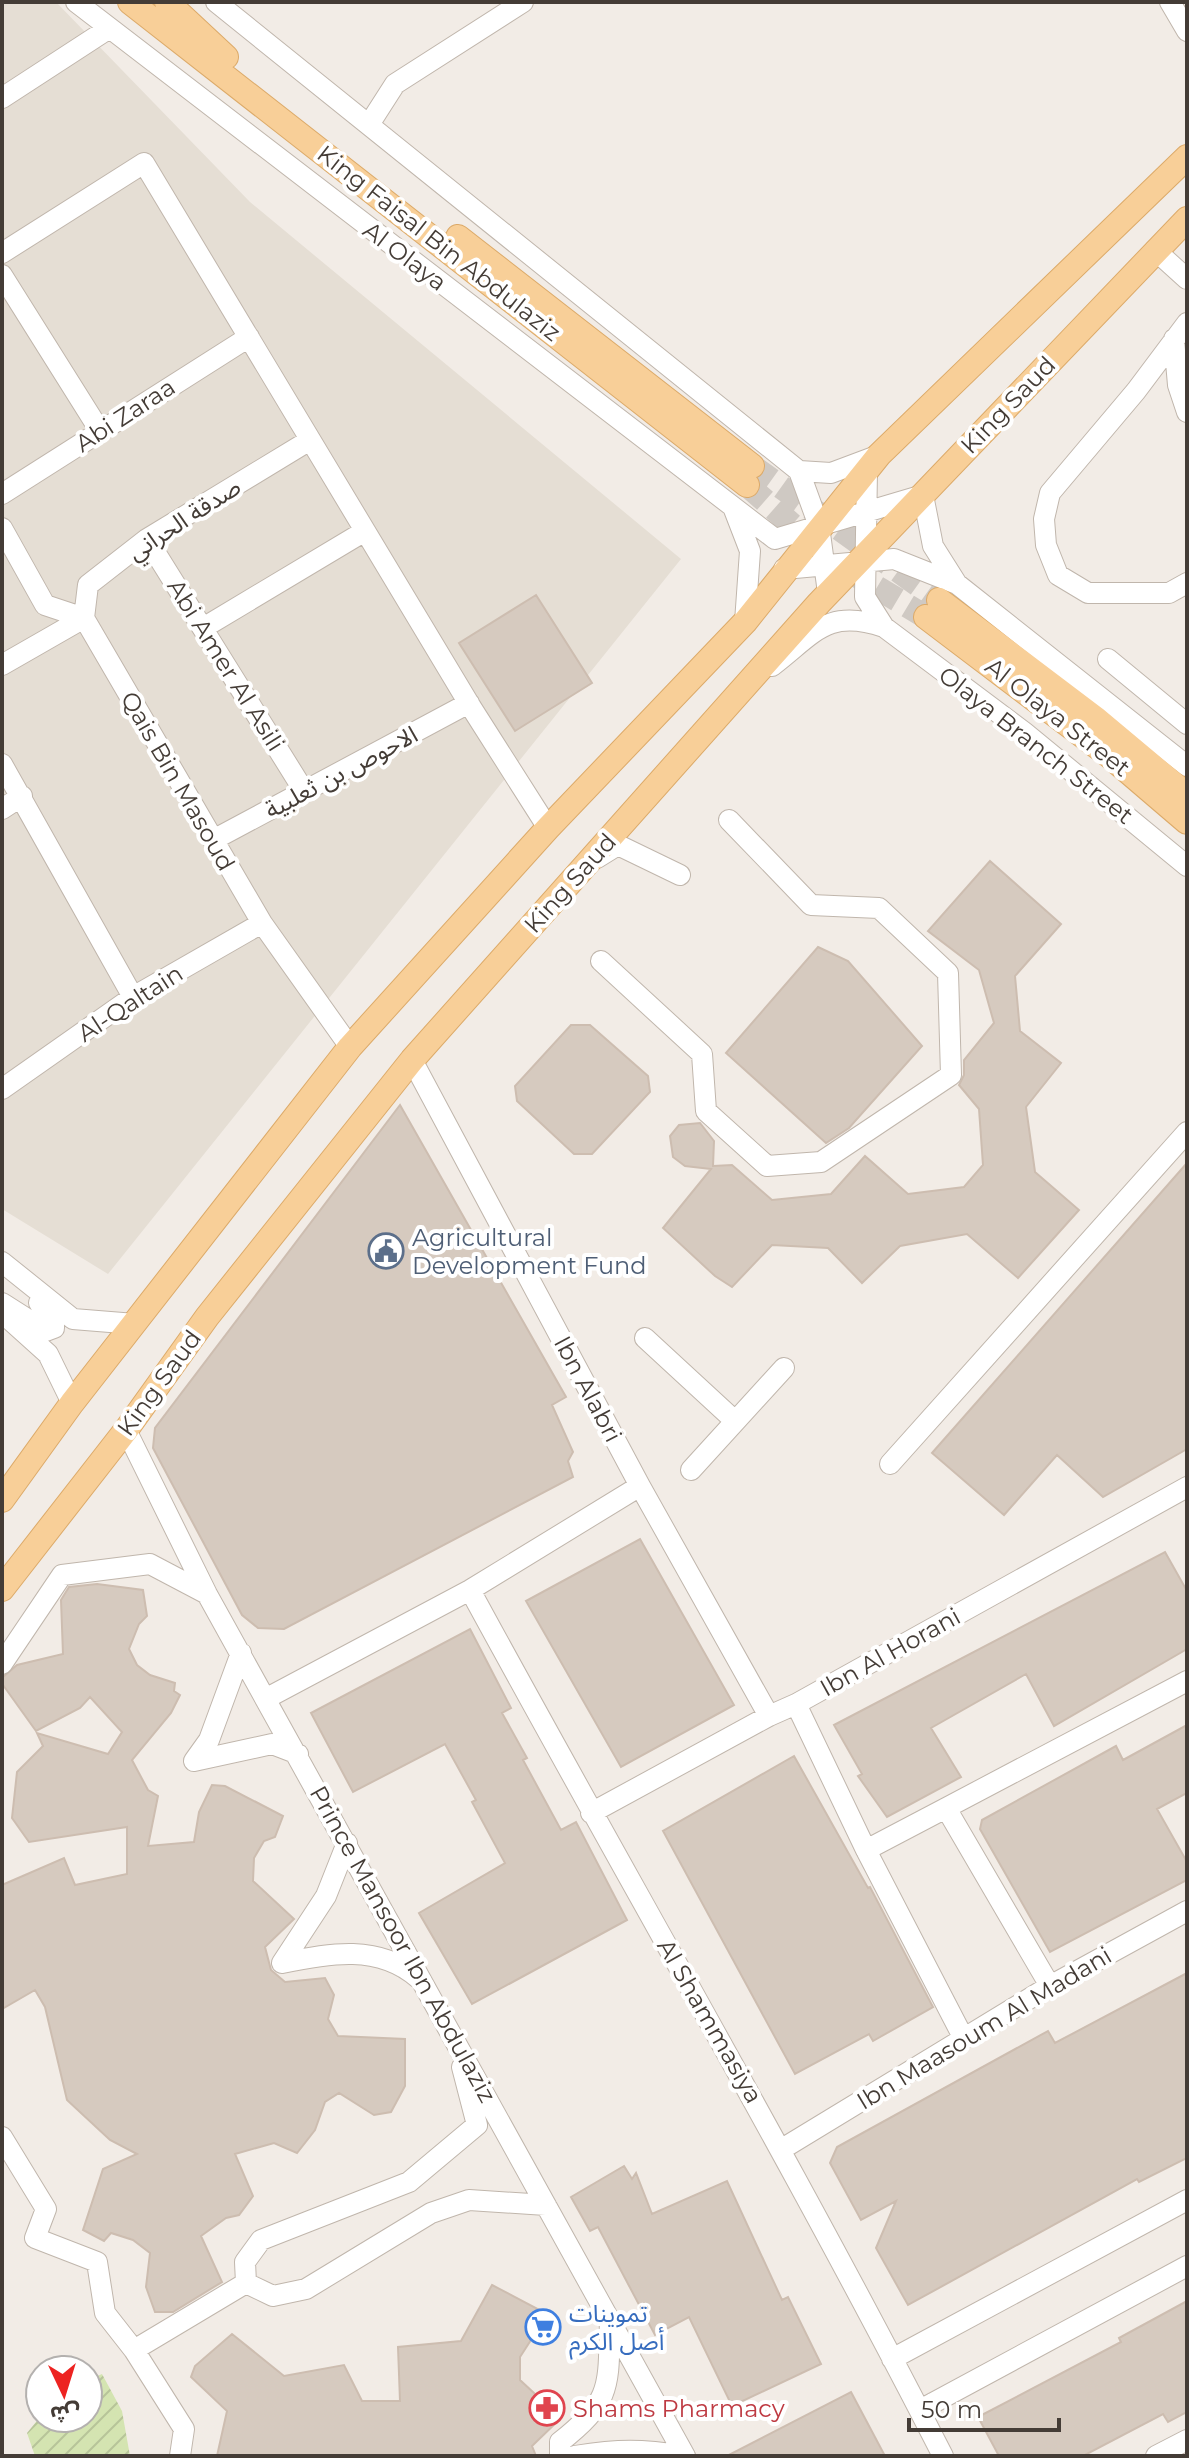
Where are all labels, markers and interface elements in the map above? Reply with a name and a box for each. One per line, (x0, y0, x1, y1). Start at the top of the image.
street label: King Faisal Bin Abdulaziz (312, 139, 566, 347)
street label: Al Olaya (358, 215, 452, 297)
street label: King Saud (955, 350, 1061, 460)
street label: Abi Zaraa (70, 372, 180, 458)
street label: صدقة الحراني (122, 472, 249, 570)
street label: Abi Amer Al Asili (161, 574, 291, 756)
street label: Al Olaya Street (980, 651, 1136, 783)
street label: Olaya Branch Street (933, 660, 1139, 830)
street label: Qais Bin Masoud (115, 686, 241, 876)
street label: الاحوص بن ثعلبية (260, 720, 422, 824)
street label: King Saud (518, 827, 622, 939)
street label: Al-Qaltain (72, 958, 188, 1048)
place label: Agricultural Development Fund (412, 1223, 647, 1280)
public building icon: Agricultural Development Fund (367, 1232, 405, 1270)
street label: King Saud (111, 1324, 207, 1442)
street label: Ibn Alabri (548, 1331, 628, 1447)
street label: Ibn Al Horani (815, 1601, 965, 1703)
street label: Prince Mansoor Ibn Abdulaziz (304, 1781, 502, 2107)
street label: Al Shammasiya (651, 1934, 769, 2108)
street label: Ibn Maasoum Al Madani (851, 1940, 1117, 2116)
place label: تموينات أصل الكرم (569, 2299, 664, 2360)
supermarket icon: تموينات أصل الكرم (524, 2308, 562, 2346)
north arrow (24, 2354, 104, 2434)
scale bar (909, 2382, 1059, 2432)
pharmacy icon: Shams Pharmacy (528, 2389, 566, 2427)
place label: Shams Pharmacy (573, 2394, 785, 2423)
text: 50 m (921, 2395, 982, 2424)
text: ش (49, 2399, 81, 2428)

